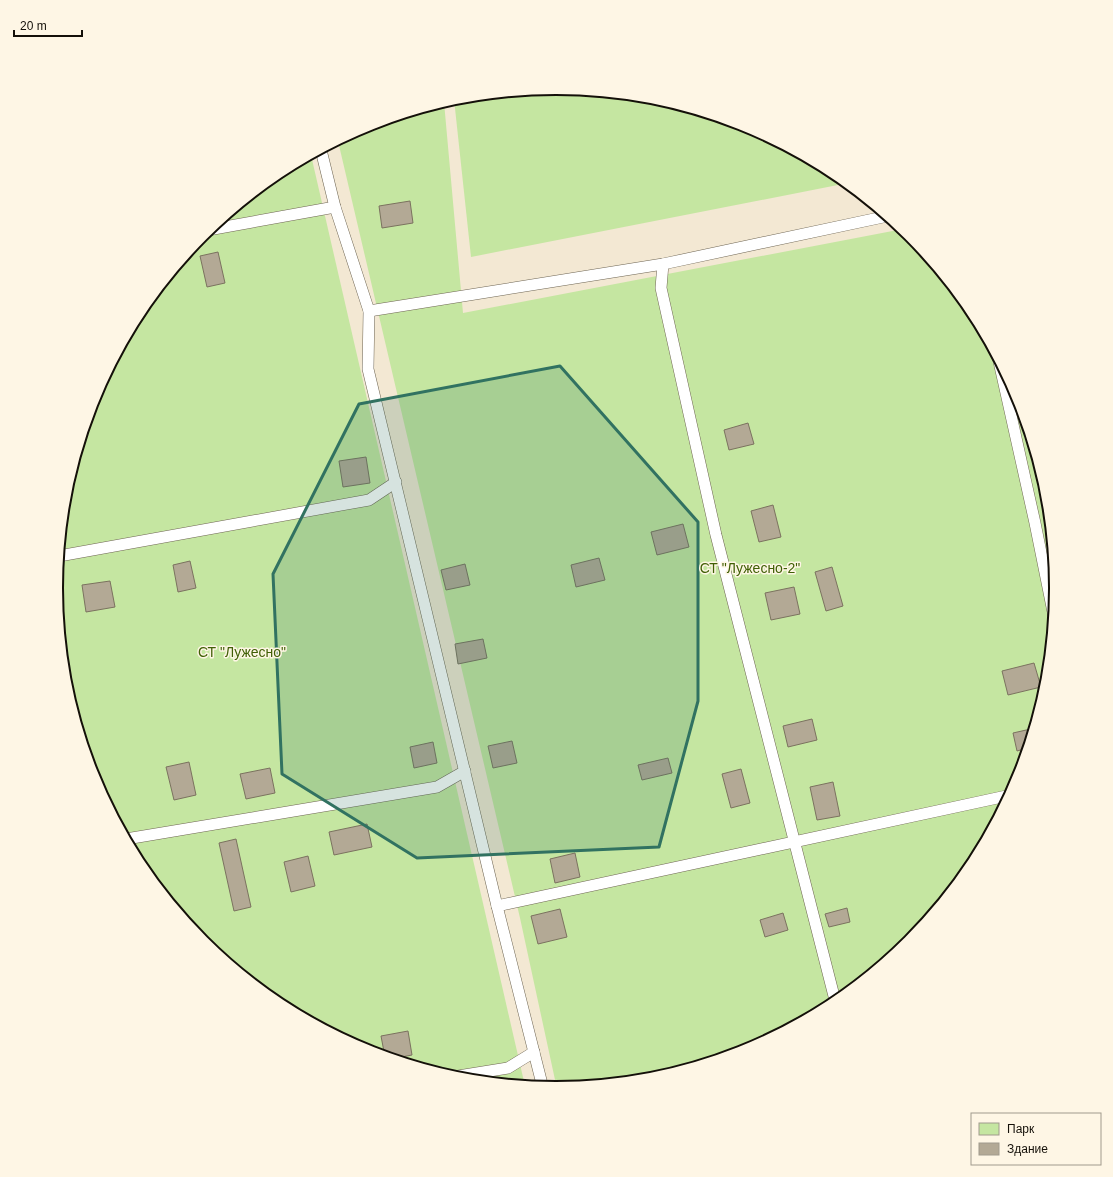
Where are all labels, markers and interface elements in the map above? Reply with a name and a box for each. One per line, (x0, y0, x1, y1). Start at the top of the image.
scale bar (14, 12, 82, 38)
text: 20 m (20, 19, 47, 33)
park label: СТ "Лужесно-2" (700, 560, 800, 576)
park label: СТ "Лужесно" (198, 644, 286, 660)
legend (971, 1113, 1101, 1165)
text: Парк (1007, 1122, 1035, 1136)
text: Здание (1007, 1142, 1048, 1156)

